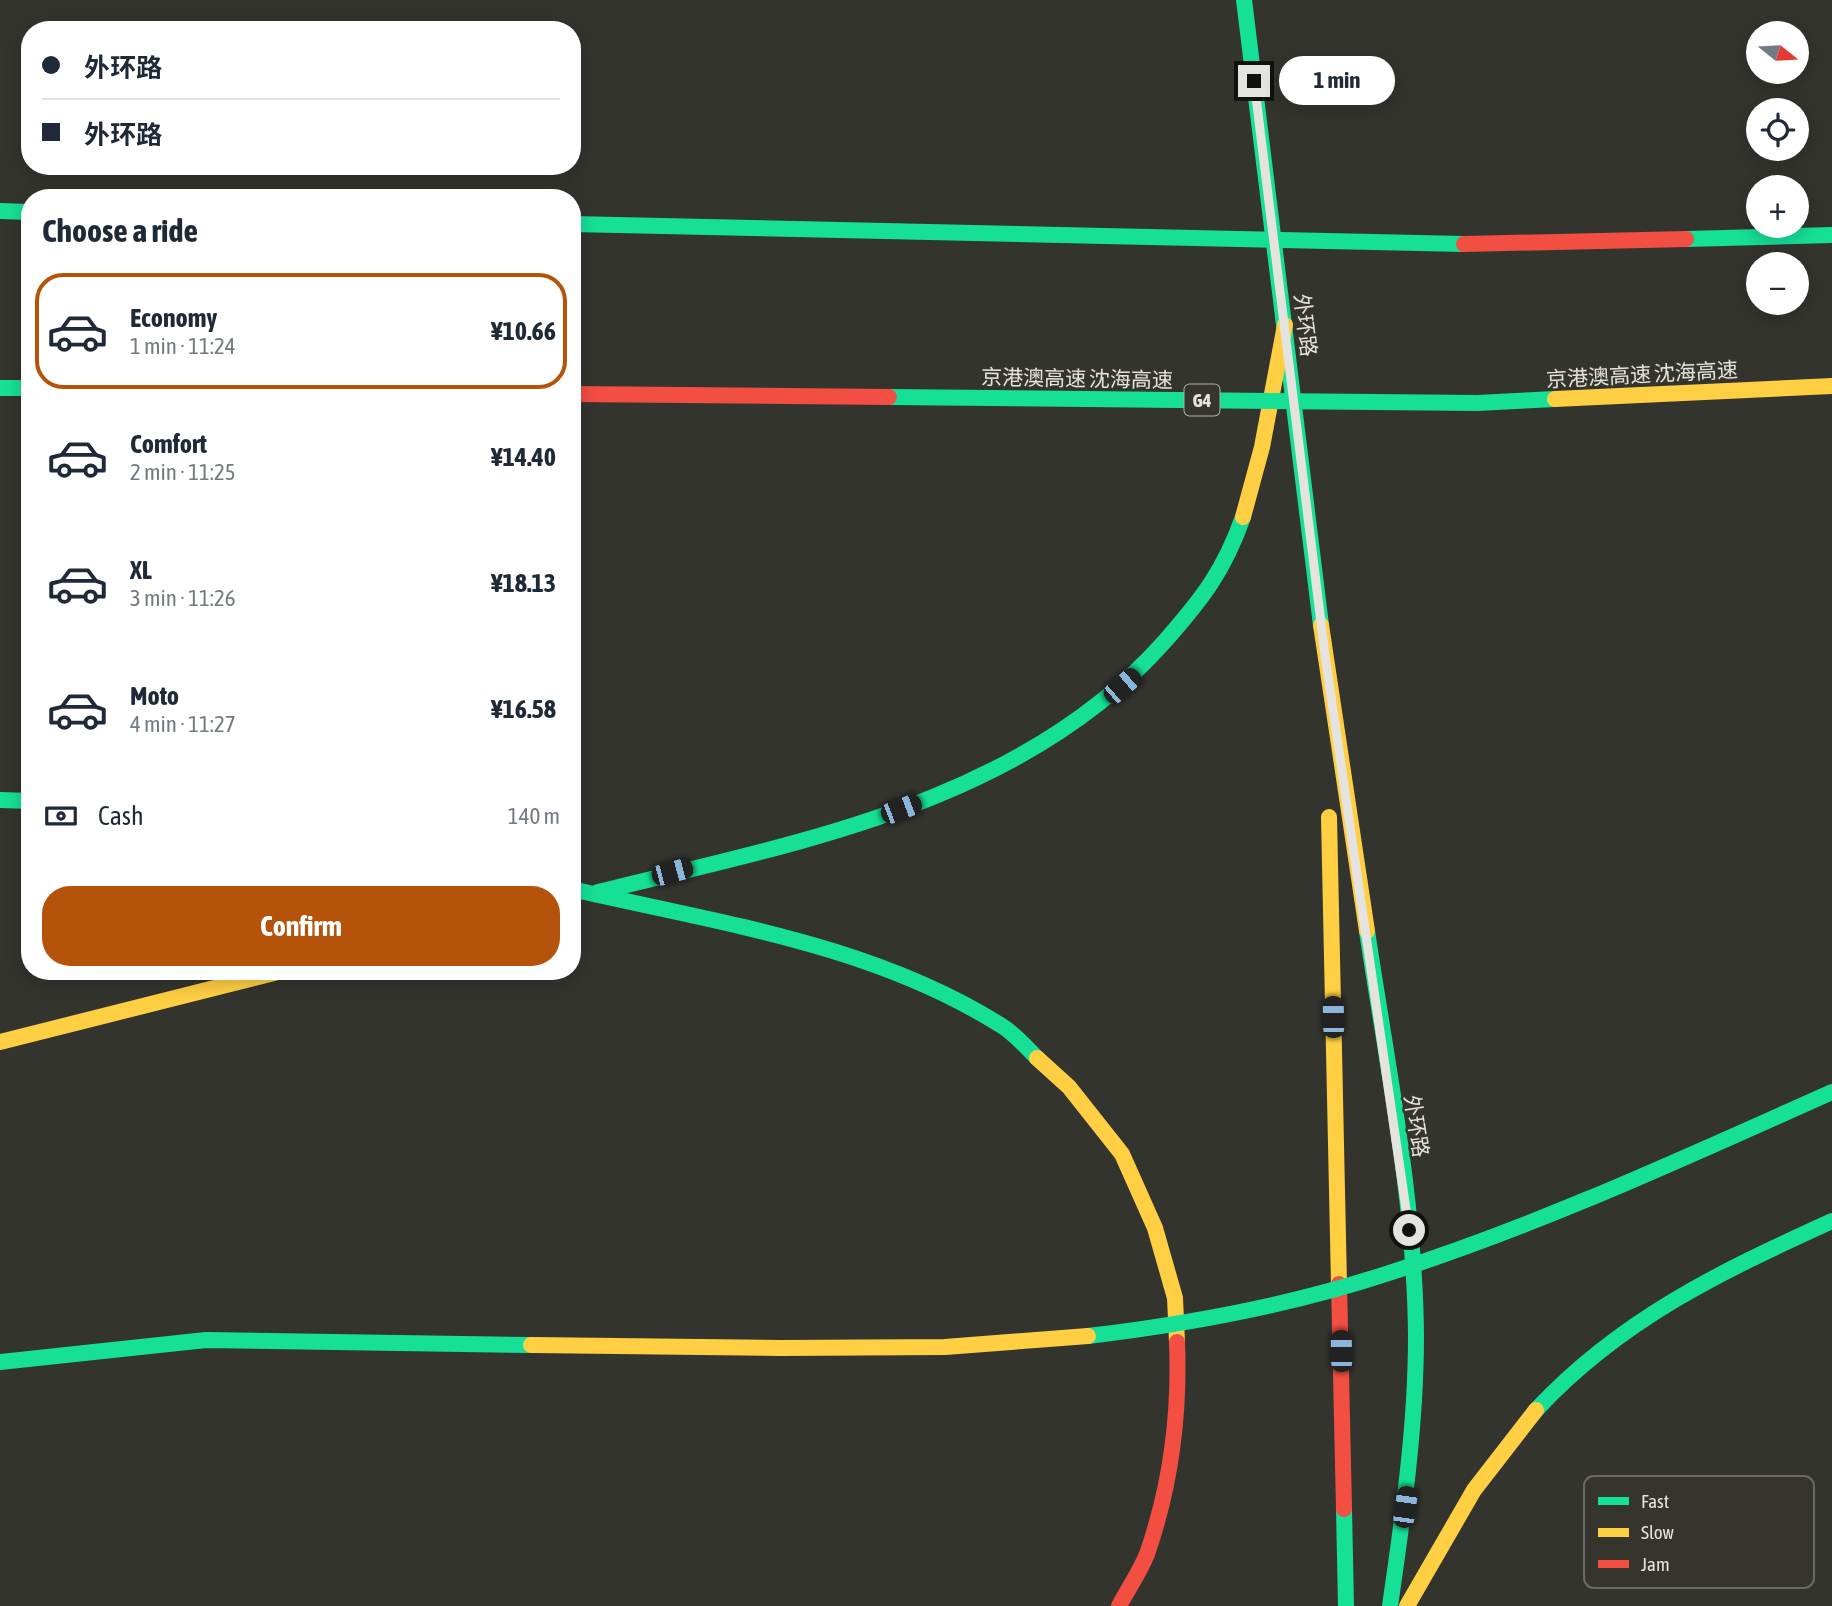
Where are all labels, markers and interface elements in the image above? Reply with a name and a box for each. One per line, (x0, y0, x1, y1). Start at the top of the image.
north arrow (1746, 21, 1810, 84)
map controls (1746, 21, 1809, 315)
text: 外环路 (84, 53, 162, 83)
callout: 1 min (1278, 56, 1394, 106)
route end (1238, 65, 1270, 97)
text: 1 min (1314, 67, 1360, 93)
button: locate (1746, 98, 1809, 161)
text: 外环路 (84, 120, 162, 150)
button: + (1746, 175, 1809, 238)
text: Choose a ride (42, 212, 198, 249)
button: − (1746, 252, 1809, 315)
street label: 外环路 (1290, 292, 1322, 358)
icon: car (46, 300, 109, 363)
text: Economy (130, 303, 217, 333)
text: ¥10.66 (491, 316, 556, 346)
text: 1 min · 11:24 (130, 333, 236, 359)
street label: 京港澳高速 沈海高速 (1546, 357, 1738, 391)
street label: 京港澳高速 沈海高速 (981, 364, 1173, 392)
road number: G4 (1184, 384, 1220, 416)
icon: car (46, 426, 109, 489)
text: Comfort (130, 429, 207, 459)
text: ¥14.40 (491, 442, 556, 472)
text: 2 min · 11:25 (130, 459, 236, 485)
icon: car (46, 552, 109, 615)
text: XL (130, 555, 152, 585)
text: ¥18.13 (491, 568, 556, 598)
text: 3 min · 11:26 (130, 585, 236, 611)
car (1100, 664, 1145, 708)
icon: car (46, 678, 109, 741)
text: Moto (130, 681, 179, 711)
text: ¥16.58 (491, 694, 556, 724)
text: 4 min · 11:27 (130, 711, 236, 737)
car (878, 792, 925, 826)
icon: cash (42, 797, 80, 835)
text: Cash (98, 801, 144, 831)
text: 140 m (508, 803, 560, 829)
car (649, 856, 696, 888)
button: Confirm (42, 886, 560, 966)
car (1323, 996, 1344, 1038)
street label: 外环路 (1400, 1093, 1434, 1159)
route start (1393, 1214, 1425, 1246)
car (1331, 1330, 1352, 1372)
legend (1584, 1476, 1814, 1588)
car (1392, 1485, 1419, 1529)
text: Fast (1641, 1490, 1669, 1512)
text: Slow (1641, 1521, 1675, 1543)
text: Jam (1641, 1553, 1670, 1575)

